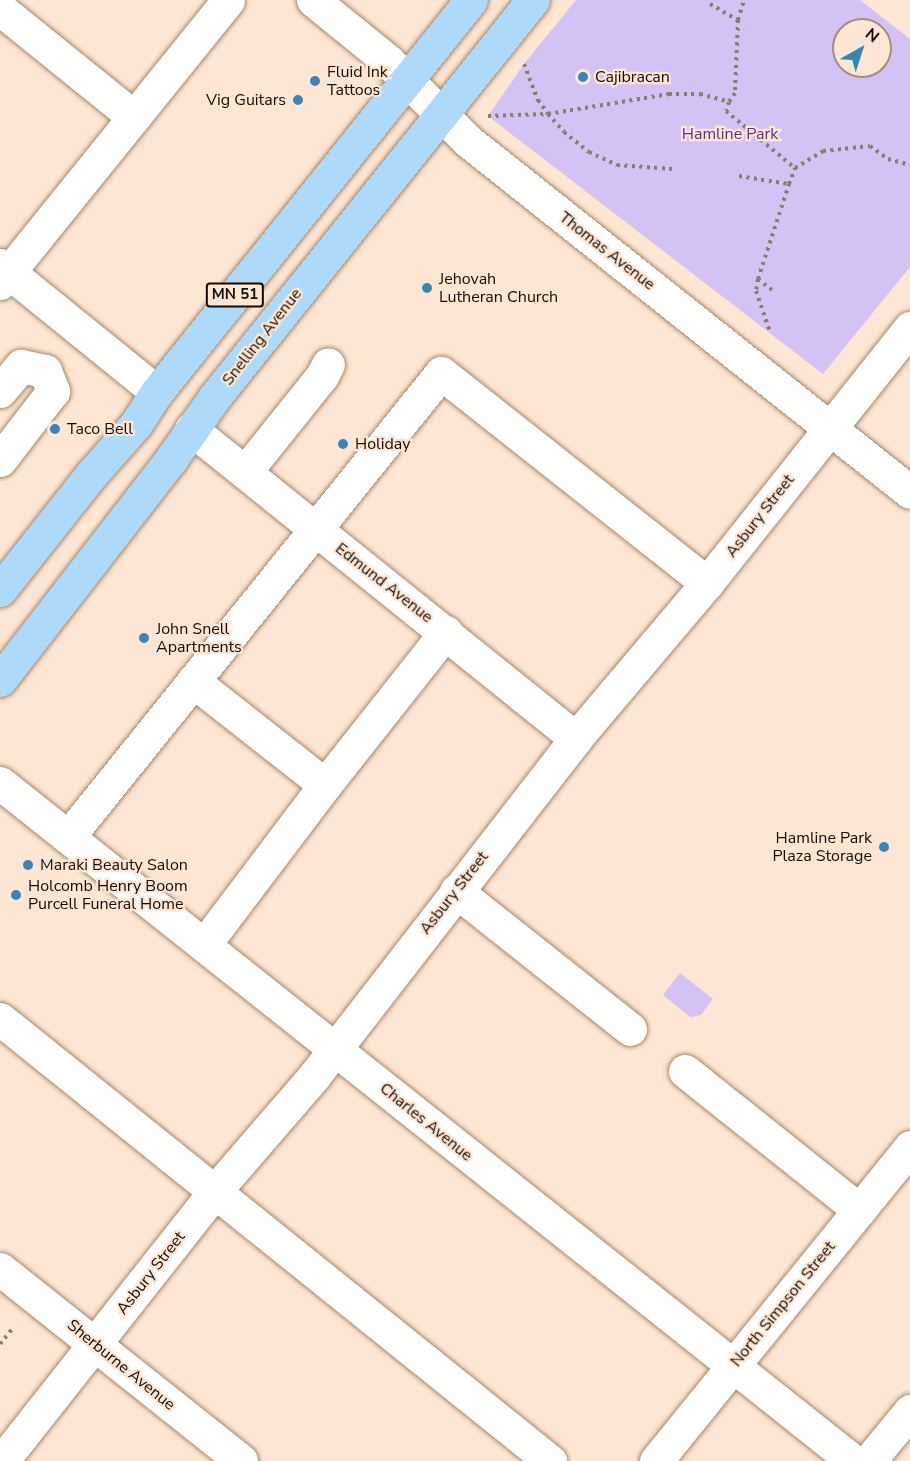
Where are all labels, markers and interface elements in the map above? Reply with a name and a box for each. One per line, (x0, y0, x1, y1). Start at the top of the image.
north arrow (832, 18, 892, 78)
text: N (860, 23, 884, 48)
place label: Fluid Ink Tattoos (327, 62, 388, 100)
place label: Cajibracan (595, 67, 670, 87)
marker: Cajibracan (576, 70, 590, 84)
marker: Fluid Ink Tattoos (308, 74, 322, 88)
place label: Vig Guitars (206, 90, 286, 110)
marker: Vig Guitars (291, 93, 305, 107)
park label: Hamline Park (682, 124, 778, 144)
street label: Thomas Avenue (555, 208, 659, 294)
place label: Jehovah Lutheran Church (439, 269, 558, 307)
marker: Jehovah Lutheran Church (420, 281, 434, 295)
road number: MN 51 (205, 283, 265, 307)
street label: Snelling Avenue (218, 285, 306, 389)
place label: Taco Bell (67, 419, 133, 439)
marker: Taco Bell (48, 422, 62, 436)
place label: Holiday (355, 434, 410, 454)
marker: Holiday (336, 437, 350, 451)
street label: Asbury Street (722, 471, 798, 561)
street label: Edmund Avenue (332, 539, 436, 627)
place label: John Snell Apartments (156, 619, 242, 657)
marker: John Snell Apartments (137, 631, 151, 645)
place label: Hamline Park Plaza Storage (772, 828, 872, 866)
marker: Hamline Park Plaza Storage (877, 840, 891, 854)
street label: Asbury Street (416, 848, 492, 938)
place label: Maraki Beauty Salon (40, 855, 188, 875)
marker: Maraki Beauty Salon (21, 858, 35, 872)
place label: Holcomb Henry Boom Purcell Funeral Home (28, 876, 188, 914)
marker: Holcomb Henry Boom Purcell Funeral Home (9, 888, 23, 902)
street label: Charles Avenue (376, 1079, 476, 1165)
street label: Asbury Street (113, 1228, 189, 1318)
street label: North Simpson Street (727, 1237, 839, 1371)
street label: Sherburne Avenue (63, 1316, 179, 1414)

